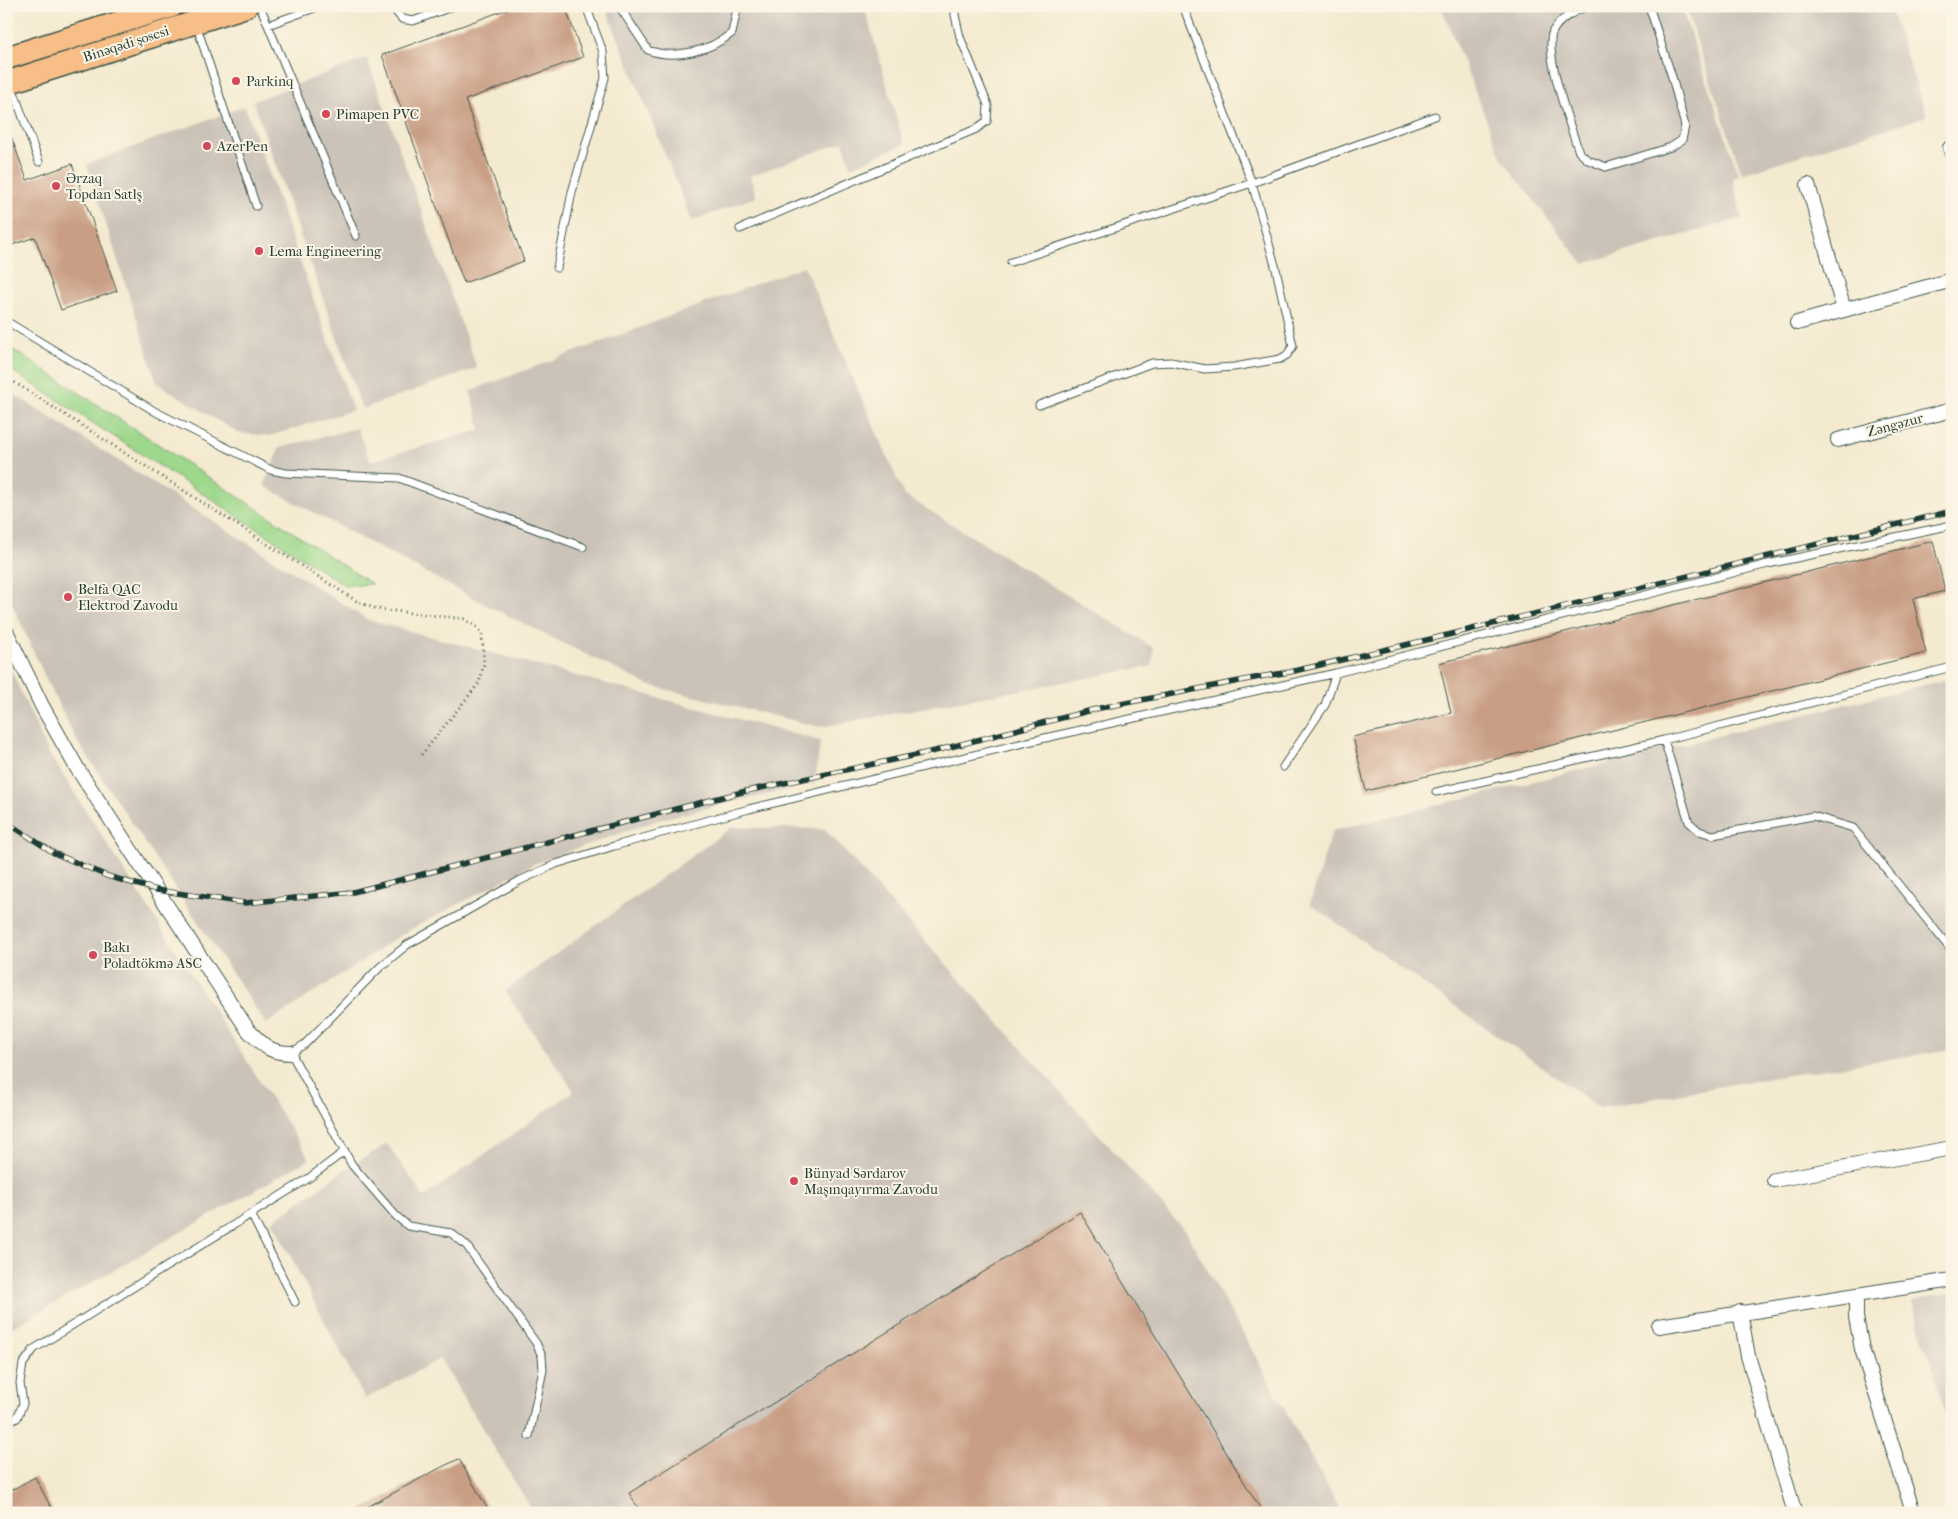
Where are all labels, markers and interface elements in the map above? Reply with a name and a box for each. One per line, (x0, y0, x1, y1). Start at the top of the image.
street label: Binəqədi şosesi (81, 22, 171, 66)
place label: Parkinq (246, 73, 294, 90)
marker: Parkinq (230, 75, 242, 87)
place label: Pimapen PVC (336, 106, 419, 123)
marker: Pimapen PVC (320, 108, 332, 120)
place label: AzerPen (216, 138, 268, 155)
marker: AzerPen (201, 140, 213, 152)
place label: Ərzaq Topdan Satlş (66, 170, 142, 203)
marker: Ərzaq Topdan Satlş (50, 180, 62, 192)
place label: Lema Engineering (269, 243, 382, 260)
marker: Lema Engineering (253, 245, 265, 257)
street label: Zəngəzur (1865, 409, 1925, 441)
place label: Belfa QAC Elektrod Zavodu (78, 581, 178, 614)
marker: Belfa QAC Elektrod Zavodu (62, 591, 74, 603)
place label: Bakı Poladtökmə ASC (103, 939, 202, 972)
marker: Bakı Poladtökmə ASC (87, 949, 99, 961)
place label: Bünyad Sərdarov Maşınqayırma Zavodu (804, 1165, 938, 1198)
marker: Bünyad Sərdarov Maşınqayırma Zavodu (788, 1175, 800, 1187)

